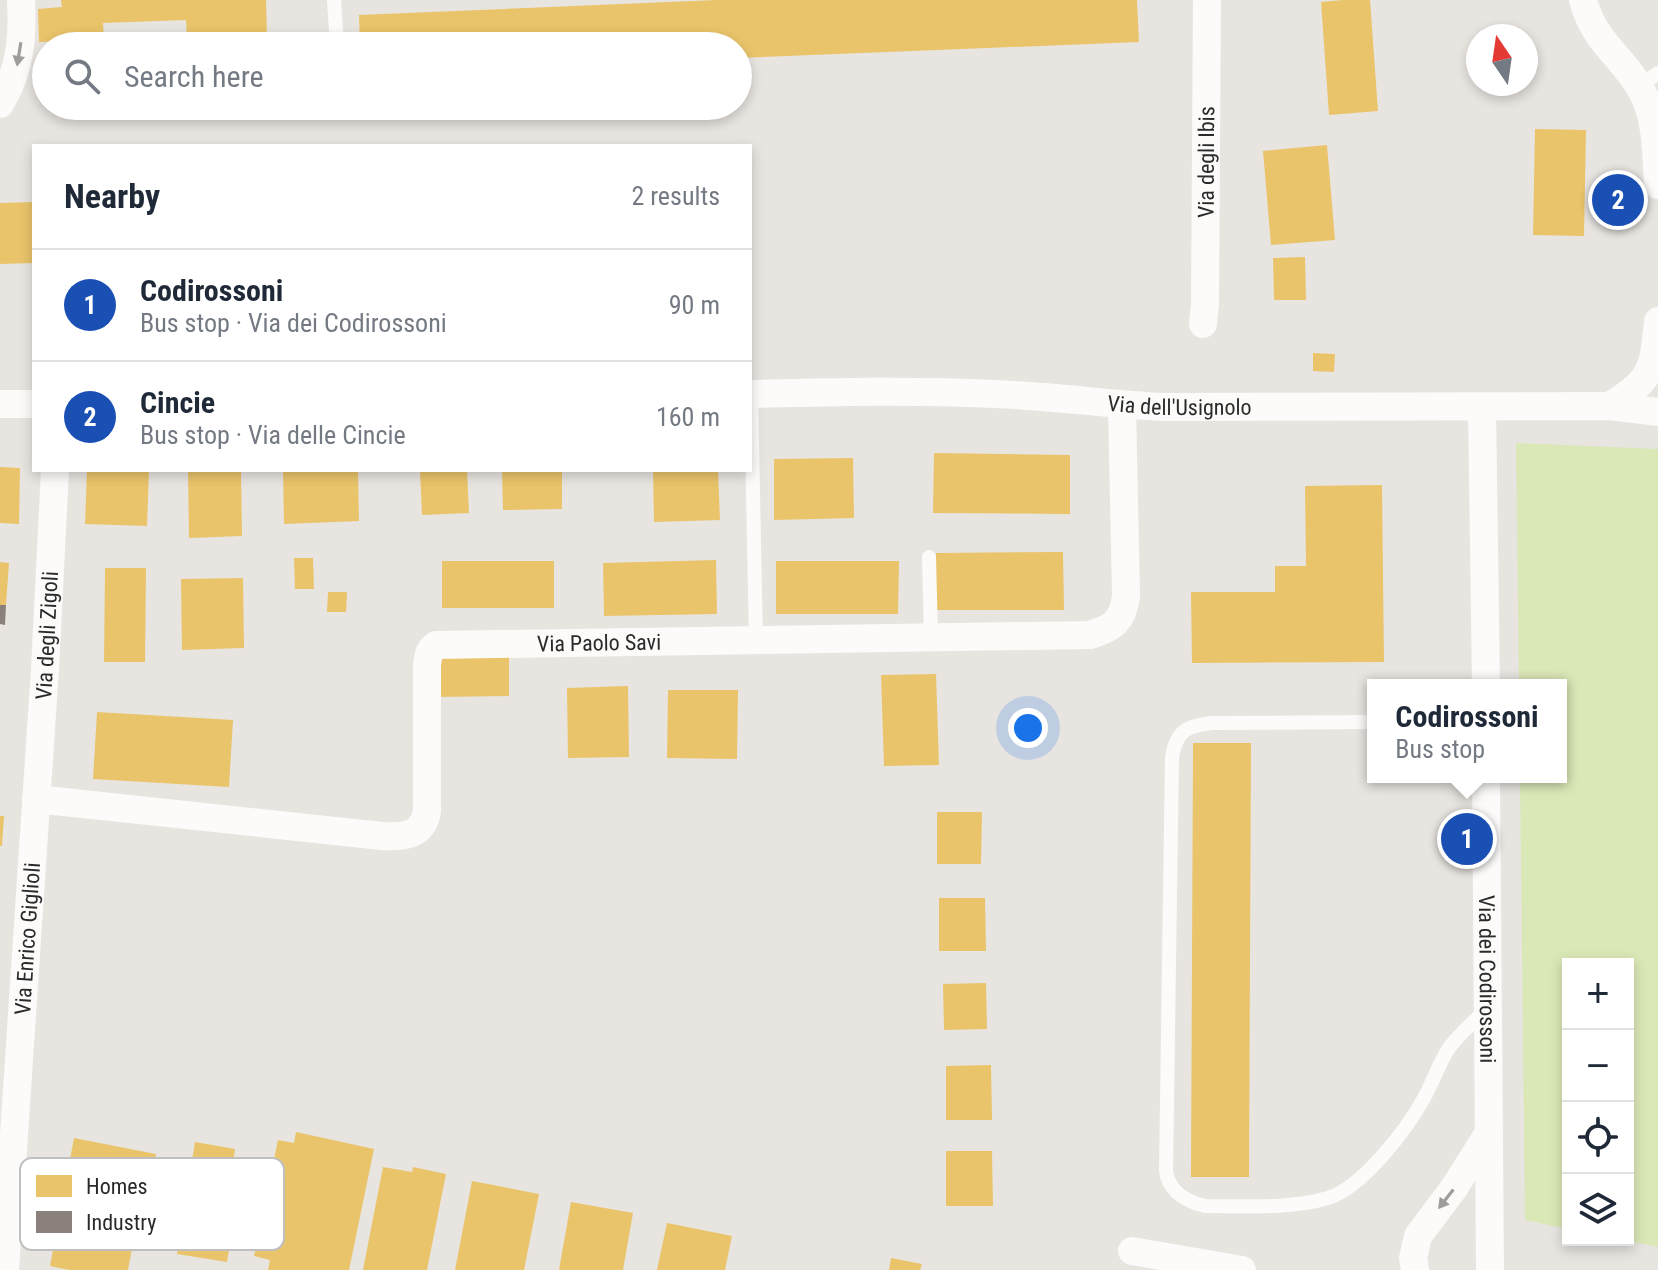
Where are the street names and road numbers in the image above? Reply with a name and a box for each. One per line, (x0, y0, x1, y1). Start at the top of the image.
street label: Via degli Ibis (1194, 106, 1219, 218)
street label: Via dell'Usignolo (1106, 391, 1252, 420)
street label: Via degli Zigoli (31, 570, 63, 701)
street label: Via Paolo Savi (537, 630, 661, 656)
street label: Via Enrico Giglioli (10, 862, 45, 1016)
street label: Via dei Codirossoni (1474, 895, 1500, 1063)

